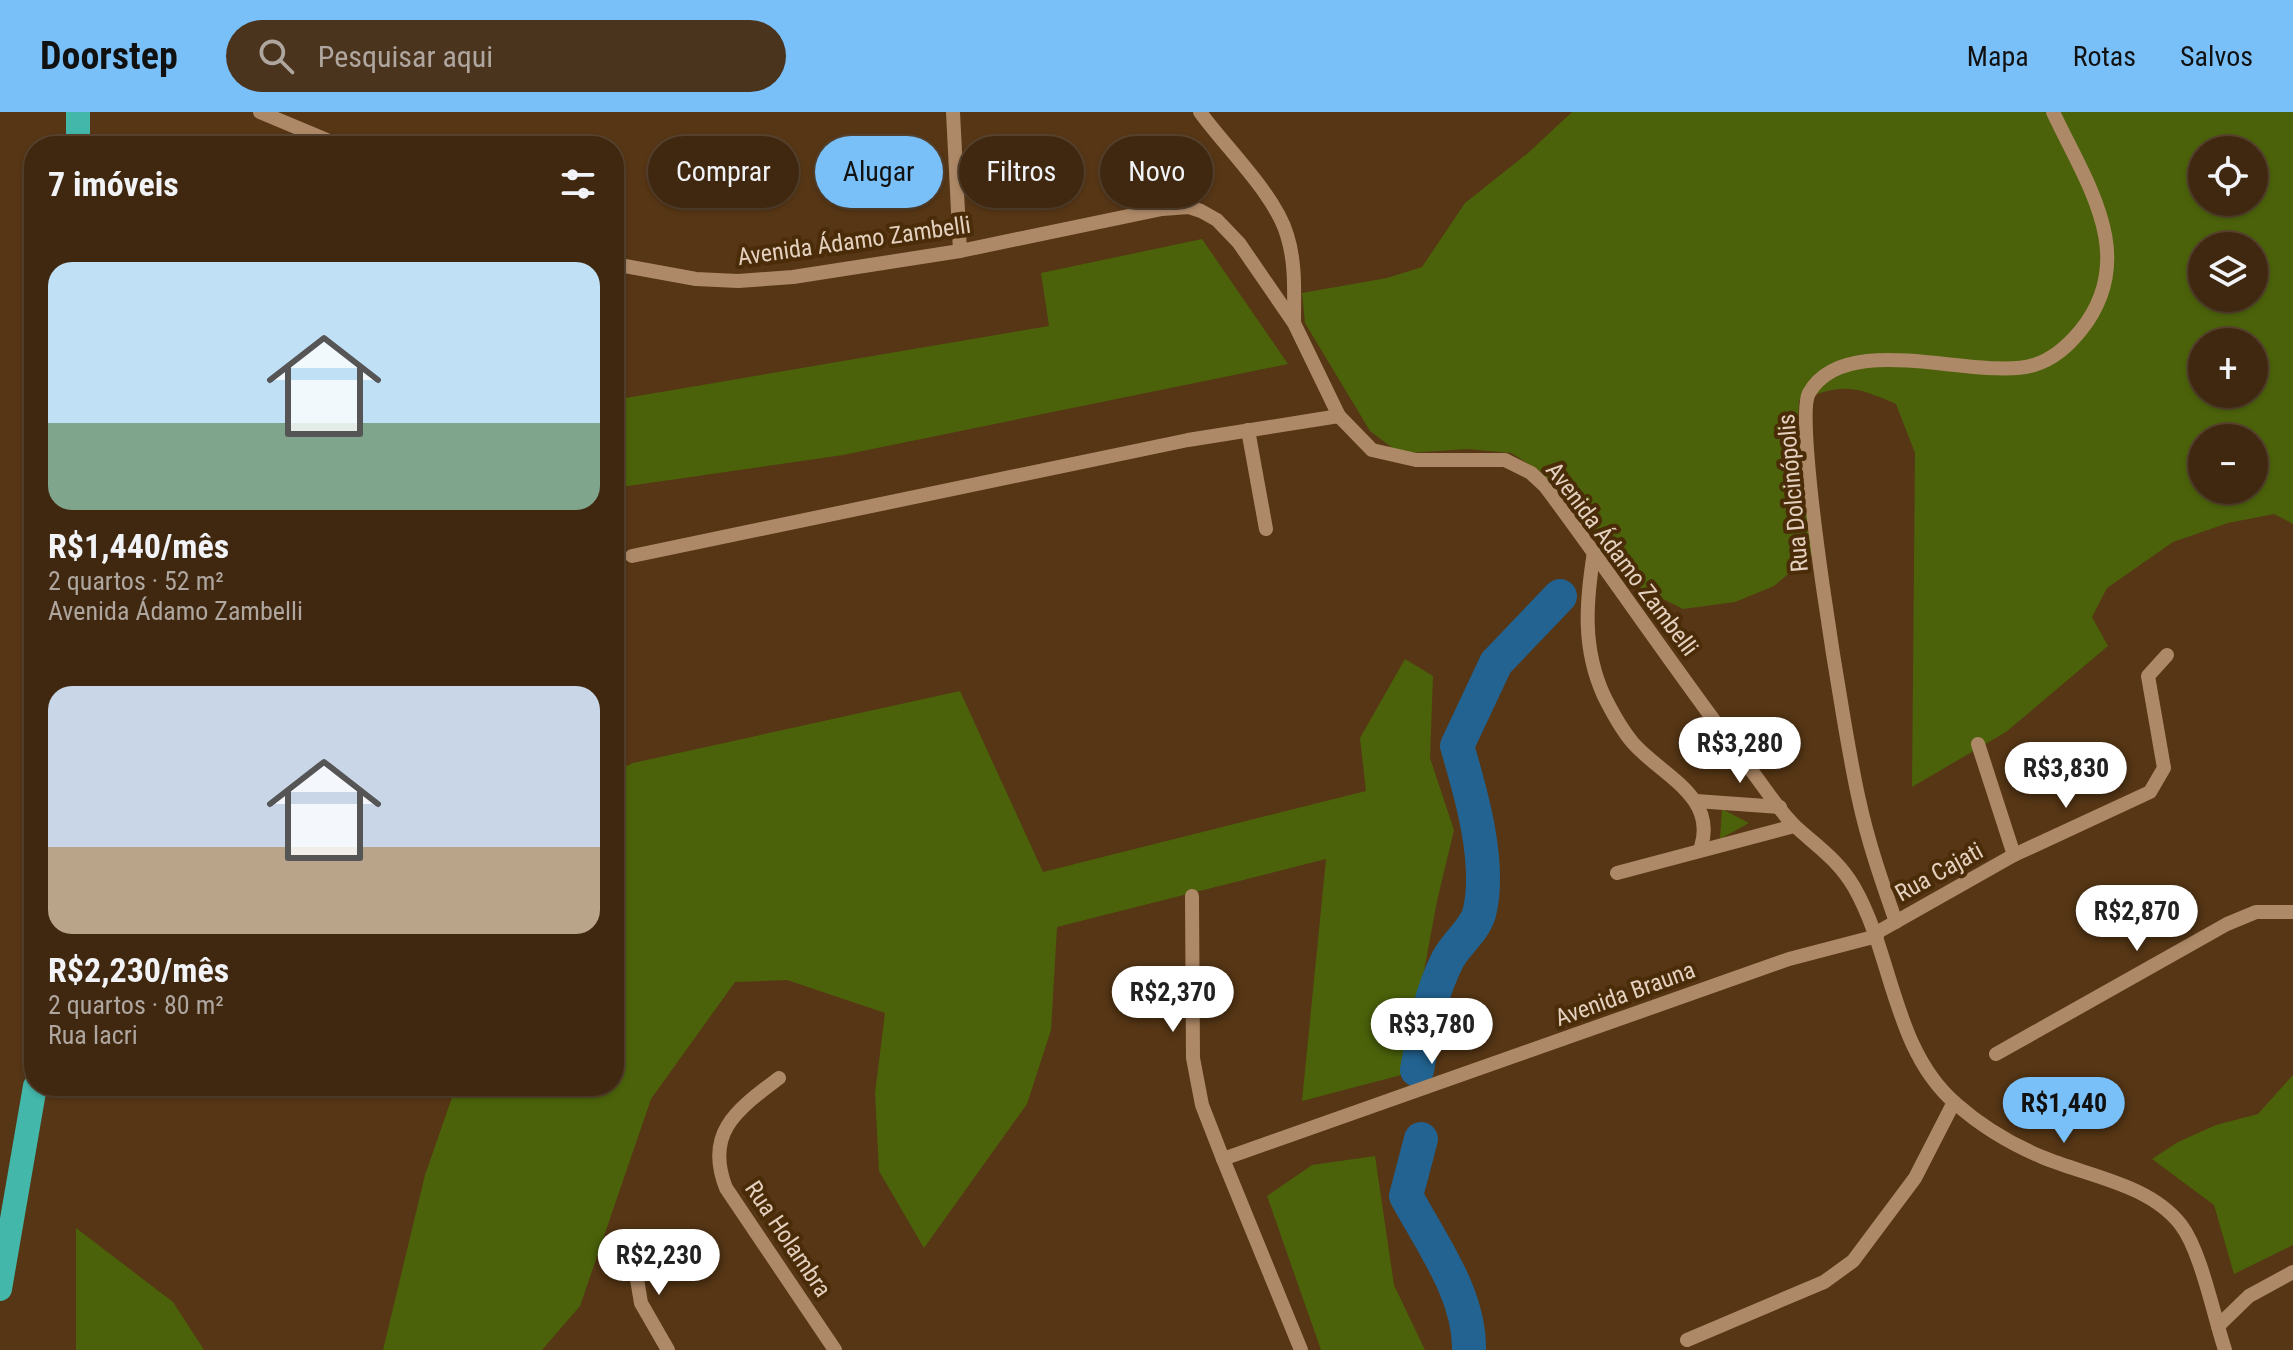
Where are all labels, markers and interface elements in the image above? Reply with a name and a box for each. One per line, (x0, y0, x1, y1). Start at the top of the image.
search box (226, 20, 786, 92)
text: Doorstep (40, 34, 178, 78)
icon: search (254, 34, 298, 78)
text: Pesquisar aqui (318, 39, 493, 74)
text: Mapa (1967, 40, 2029, 73)
text: Rotas (2073, 40, 2136, 73)
text: Salvos (2180, 40, 2253, 73)
chip: Comprar (648, 136, 799, 208)
chip: Alugar (815, 136, 943, 208)
chip: Filtros (959, 136, 1084, 208)
chip: Novo (1100, 136, 1213, 208)
map controls (2188, 136, 2268, 504)
button: locate (2188, 136, 2268, 216)
icon: filters (556, 162, 600, 206)
text: 7 imóveis (48, 164, 179, 204)
street label: Avenida Ádamo Zambelli (736, 211, 972, 271)
button: layers (2188, 232, 2268, 312)
icon: home (252, 314, 396, 458)
button: + (2188, 328, 2268, 408)
street label: Rua Dolcinópolis (1772, 413, 1814, 573)
button: − (2188, 424, 2268, 504)
street label: Avenida Ádamo Zambelli (1540, 457, 1704, 661)
text: R$1,440/mês (48, 526, 229, 566)
text: 2 quartos · 52 m² (48, 566, 224, 596)
text: Avenida Ádamo Zambelli (48, 596, 303, 626)
pin: R$3,280 (1666, 717, 1814, 785)
text: R$3,280 (1697, 728, 1783, 758)
icon: home (252, 738, 396, 882)
pin: R$3,830 (1992, 742, 2140, 810)
text: R$3,830 (2023, 753, 2109, 783)
street label: Rua Cajati (1890, 836, 1988, 908)
pin: R$2,870 (2063, 885, 2211, 953)
text: R$2,870 (2094, 896, 2180, 926)
text: R$2,230/mês (48, 950, 229, 990)
street label: Avenida Brauna (1551, 956, 1699, 1032)
pin: R$2,370 (1099, 966, 1247, 1034)
text: R$2,370 (1130, 977, 1216, 1007)
text: 2 quartos · 80 m² (48, 990, 224, 1020)
pin: R$3,780 (1358, 998, 1506, 1066)
text: R$3,780 (1389, 1009, 1475, 1039)
text: Rua Iacri (48, 1020, 138, 1050)
pin: R$1,440 (1990, 1077, 2138, 1145)
text: R$1,440 (2021, 1088, 2107, 1118)
street label: Rua Holambra (739, 1176, 837, 1302)
pin: R$2,230 (585, 1229, 733, 1297)
text: R$2,230 (616, 1240, 702, 1270)

